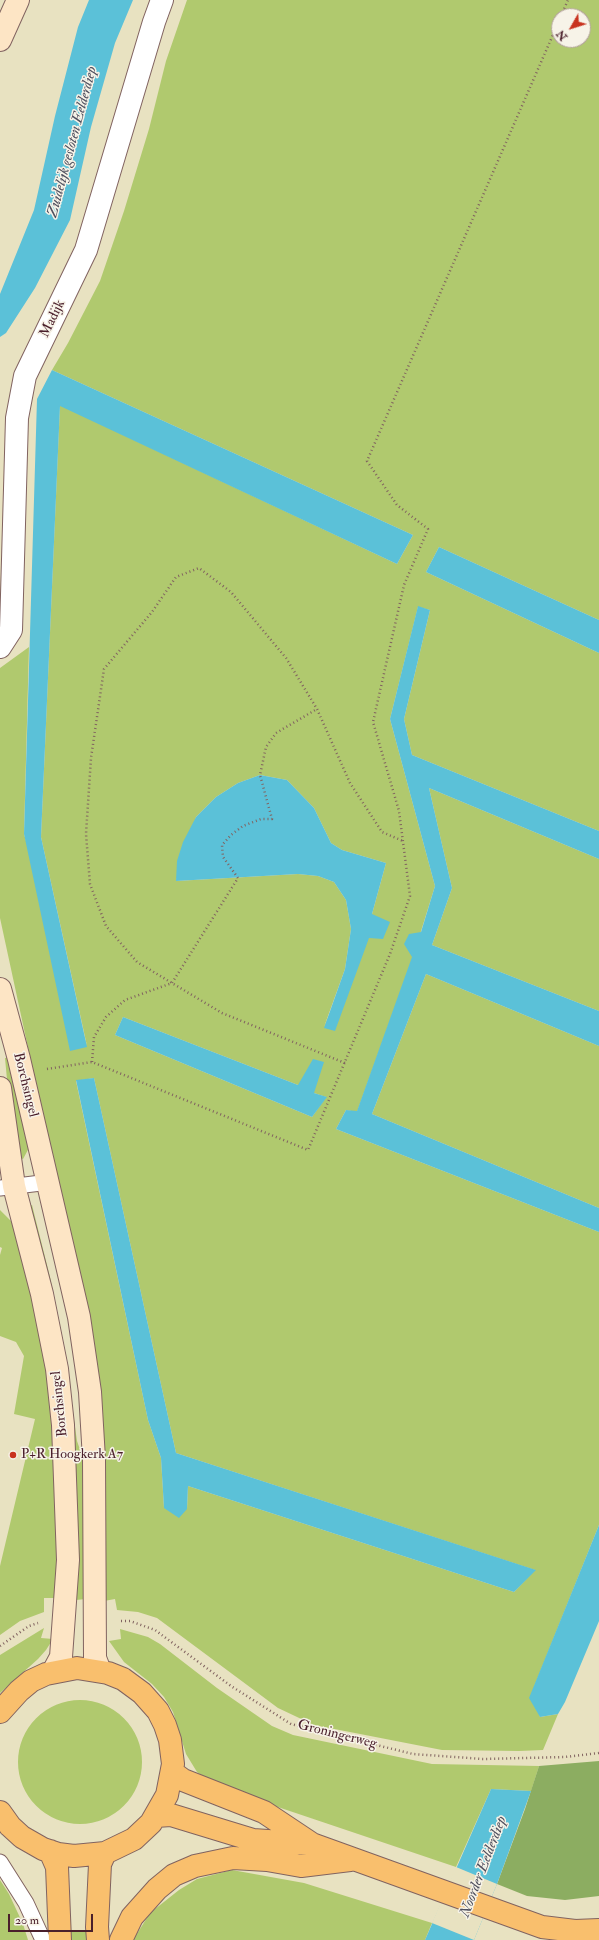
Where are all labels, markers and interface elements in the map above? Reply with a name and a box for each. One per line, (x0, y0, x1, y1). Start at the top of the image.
north arrow (551, 8, 591, 48)
text: N (554, 27, 570, 43)
water label: Zuidelijk gesloten Eelderdiep (44, 65, 102, 219)
street label: Madijk (37, 297, 69, 341)
street label: Borchsingel (9, 1051, 41, 1119)
street label: Borchsingel (48, 1370, 72, 1438)
place label: P+R Hoogkerk A7 (21, 1447, 123, 1463)
marker: P+R Hoogkerk A7 (8, 1450, 18, 1460)
street label: Groningerweg (296, 1717, 378, 1753)
water label: Noorder Eelderdiep (456, 1814, 512, 1920)
scale bar (10, 1906, 95, 1932)
text: 20 m (15, 1913, 39, 1928)

